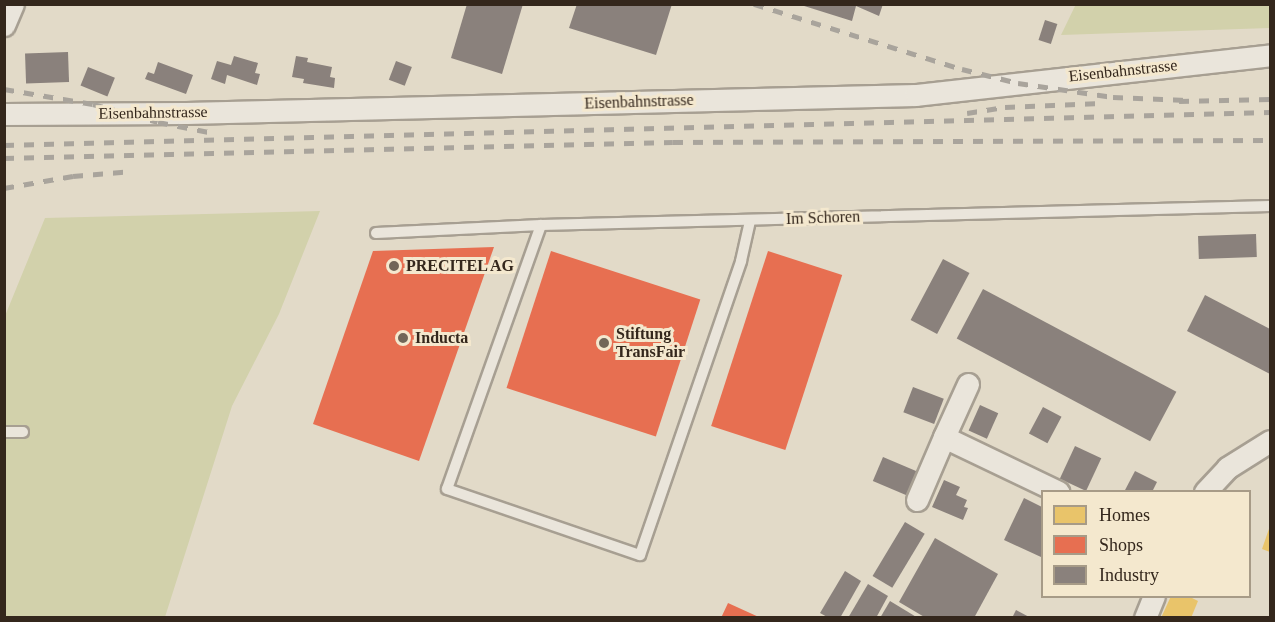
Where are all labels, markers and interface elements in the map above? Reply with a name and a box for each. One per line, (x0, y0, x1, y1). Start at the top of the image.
street label: Eisenbahnstrasse (1068, 56, 1178, 86)
street label: Eisenbahnstrasse (584, 90, 694, 114)
street label: Eisenbahnstrasse (98, 102, 208, 124)
street label: Im Schoren (786, 207, 860, 229)
place label: PRECITEL AG (406, 256, 516, 276)
marker: PRECITEL AG (387, 259, 401, 273)
place label: Stiftung TransFair (616, 324, 685, 362)
place label: Inducta (415, 328, 468, 348)
marker: Inducta (396, 331, 410, 345)
marker: Stiftung TransFair (597, 336, 611, 350)
legend (1041, 490, 1251, 598)
text: Homes (1099, 505, 1150, 525)
text: Shops (1099, 535, 1143, 555)
text: Industry (1099, 565, 1159, 585)

